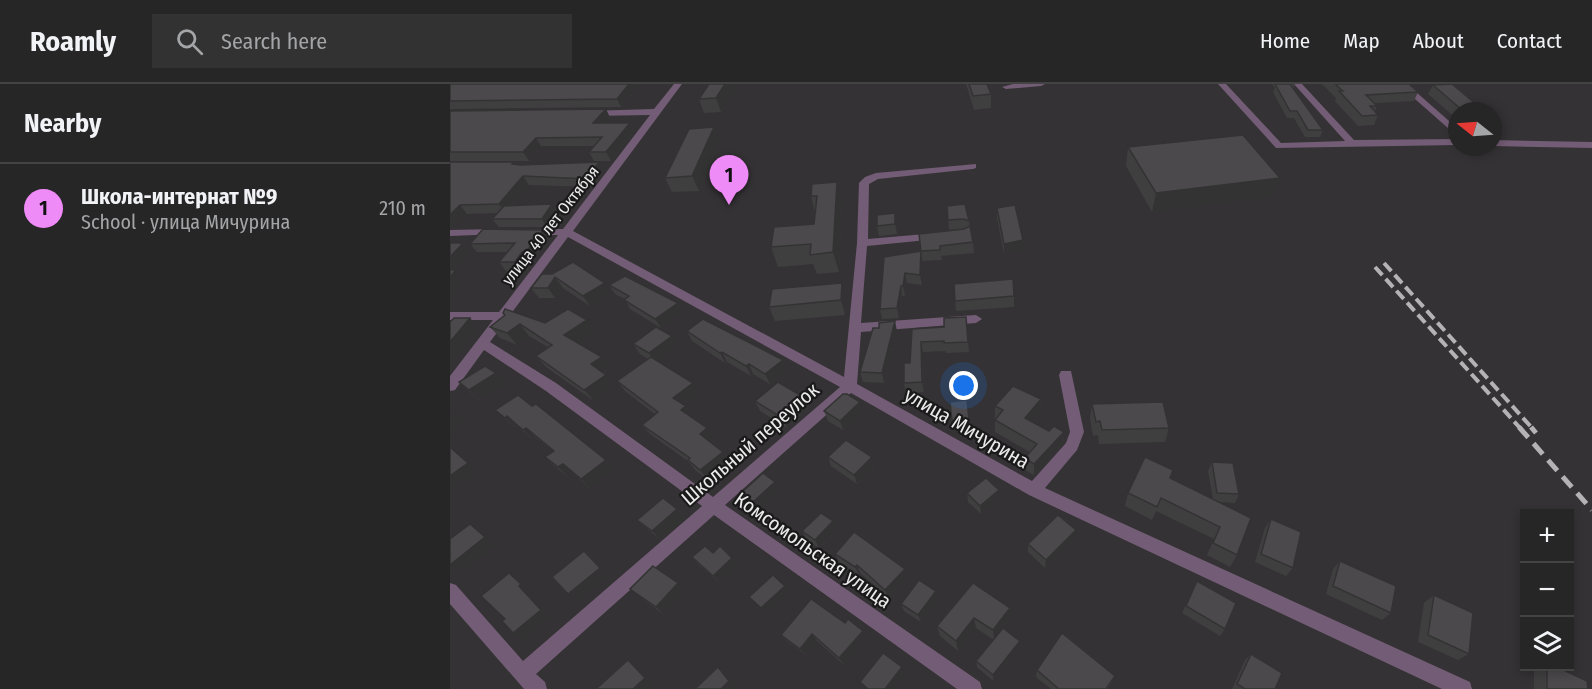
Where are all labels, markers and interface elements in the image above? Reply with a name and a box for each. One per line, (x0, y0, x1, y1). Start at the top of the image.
search box (152, 14, 572, 68)
text: Roamly (30, 25, 116, 58)
icon: search (173, 25, 206, 58)
text: Search here (221, 28, 327, 55)
text: Home (1260, 28, 1310, 54)
text: Map (1343, 28, 1380, 54)
text: About (1413, 28, 1464, 54)
text: Contact (1497, 28, 1562, 54)
north arrow (1448, 102, 1502, 156)
text: Nearby (24, 108, 101, 139)
pin: 1 (710, 156, 748, 205)
street label: улица 40 лет Октября (498, 162, 603, 289)
text: Школа-интернат №9 (81, 183, 277, 210)
text: 1 (39, 196, 48, 220)
text: 210 m (379, 196, 426, 220)
text: School · улица Мичурина (81, 210, 290, 234)
your location (949, 371, 978, 400)
street label: Школьный переулок (676, 377, 824, 510)
street label: улица Мичурина (900, 383, 1034, 473)
street label: Комсомольская улица (730, 487, 896, 613)
map controls (1520, 509, 1574, 671)
button: + (1520, 509, 1574, 563)
button: − (1520, 563, 1574, 617)
button: layers (1520, 617, 1574, 671)

